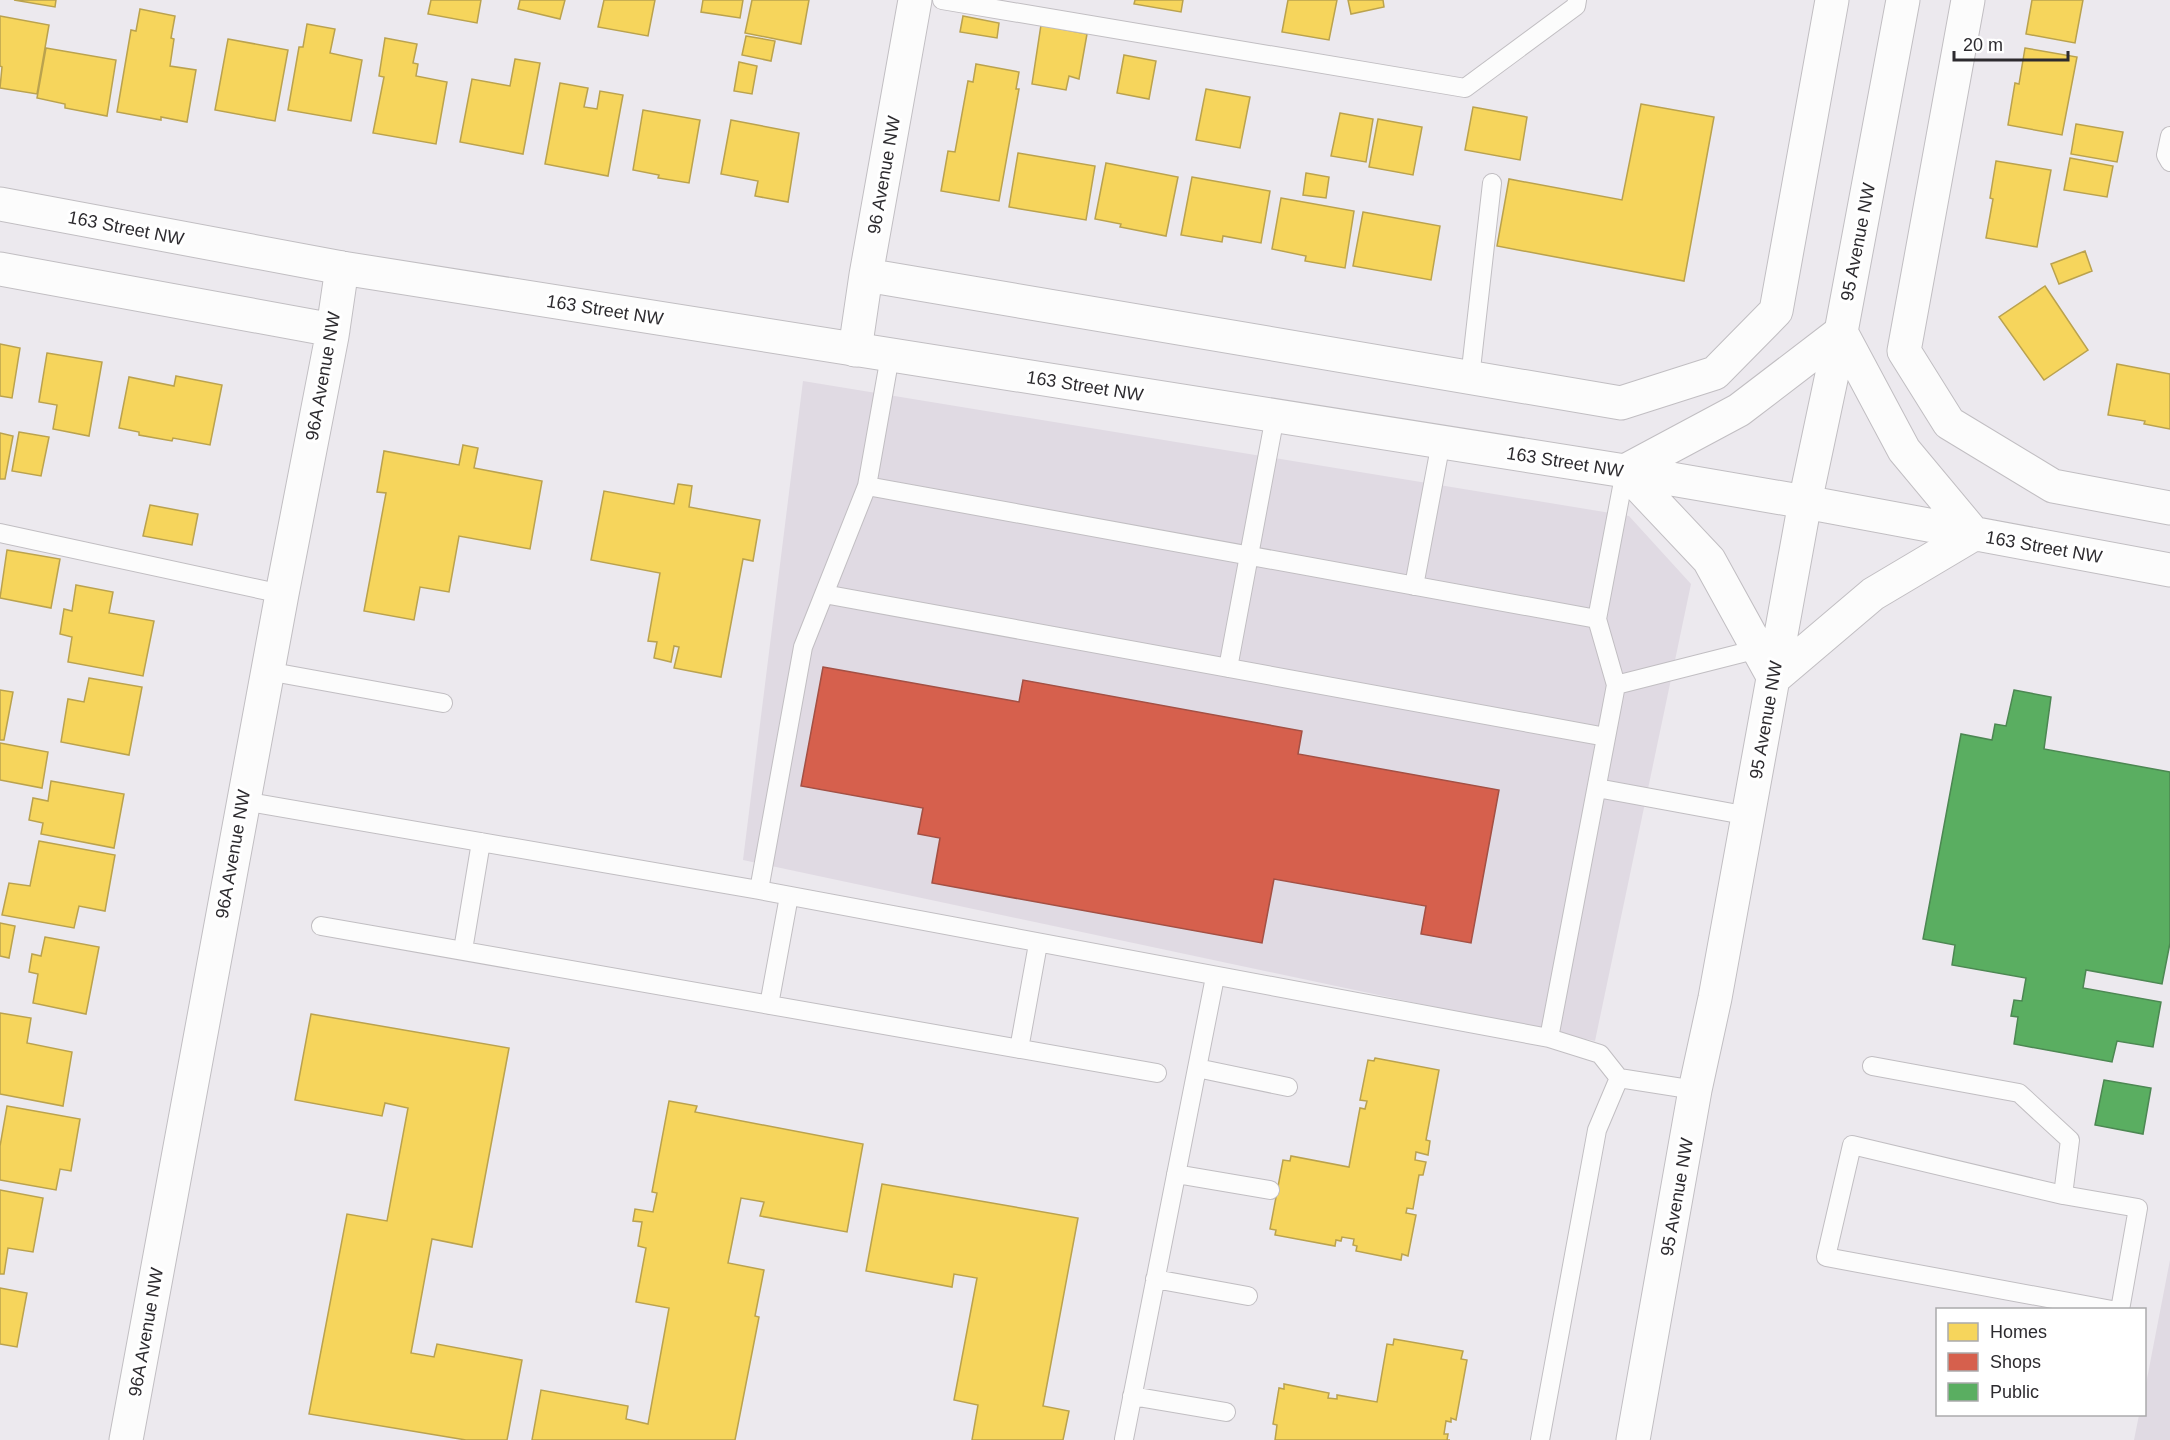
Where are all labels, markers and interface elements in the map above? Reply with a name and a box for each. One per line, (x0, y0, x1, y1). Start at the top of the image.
scale bar (1954, 24, 2068, 62)
text: 20 m (1963, 35, 2003, 55)
street label: 96 Avenue NW (864, 114, 904, 236)
street label: 95 Avenue NW (1837, 181, 1879, 303)
street label: 163 Street NW (66, 207, 186, 249)
street label: 163 Street NW (545, 291, 665, 329)
street label: 96A Avenue NW (302, 310, 344, 442)
street label: 163 Street NW (1025, 367, 1145, 405)
street label: 163 Street NW (1505, 443, 1625, 481)
street label: 163 Street NW (1984, 527, 2104, 567)
street label: 95 Avenue NW (1746, 659, 1786, 781)
street label: 96A Avenue NW (212, 788, 254, 920)
street label: 95 Avenue NW (1657, 1136, 1697, 1258)
street label: 96A Avenue NW (125, 1266, 167, 1398)
legend (1936, 1308, 2146, 1416)
text: Homes (1990, 1322, 2047, 1342)
text: Shops (1990, 1352, 2041, 1372)
text: Public (1990, 1382, 2039, 1402)

